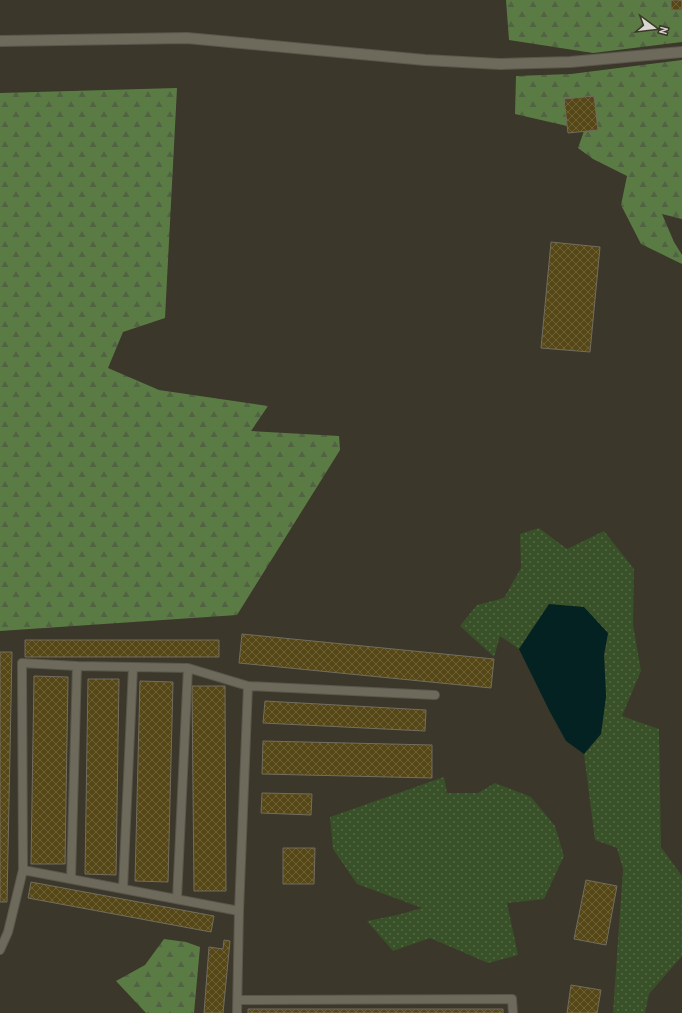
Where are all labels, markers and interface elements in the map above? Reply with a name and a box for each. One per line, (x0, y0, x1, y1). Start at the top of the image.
north arrow (634, 8, 674, 48)
text: N (656, 25, 671, 36)

